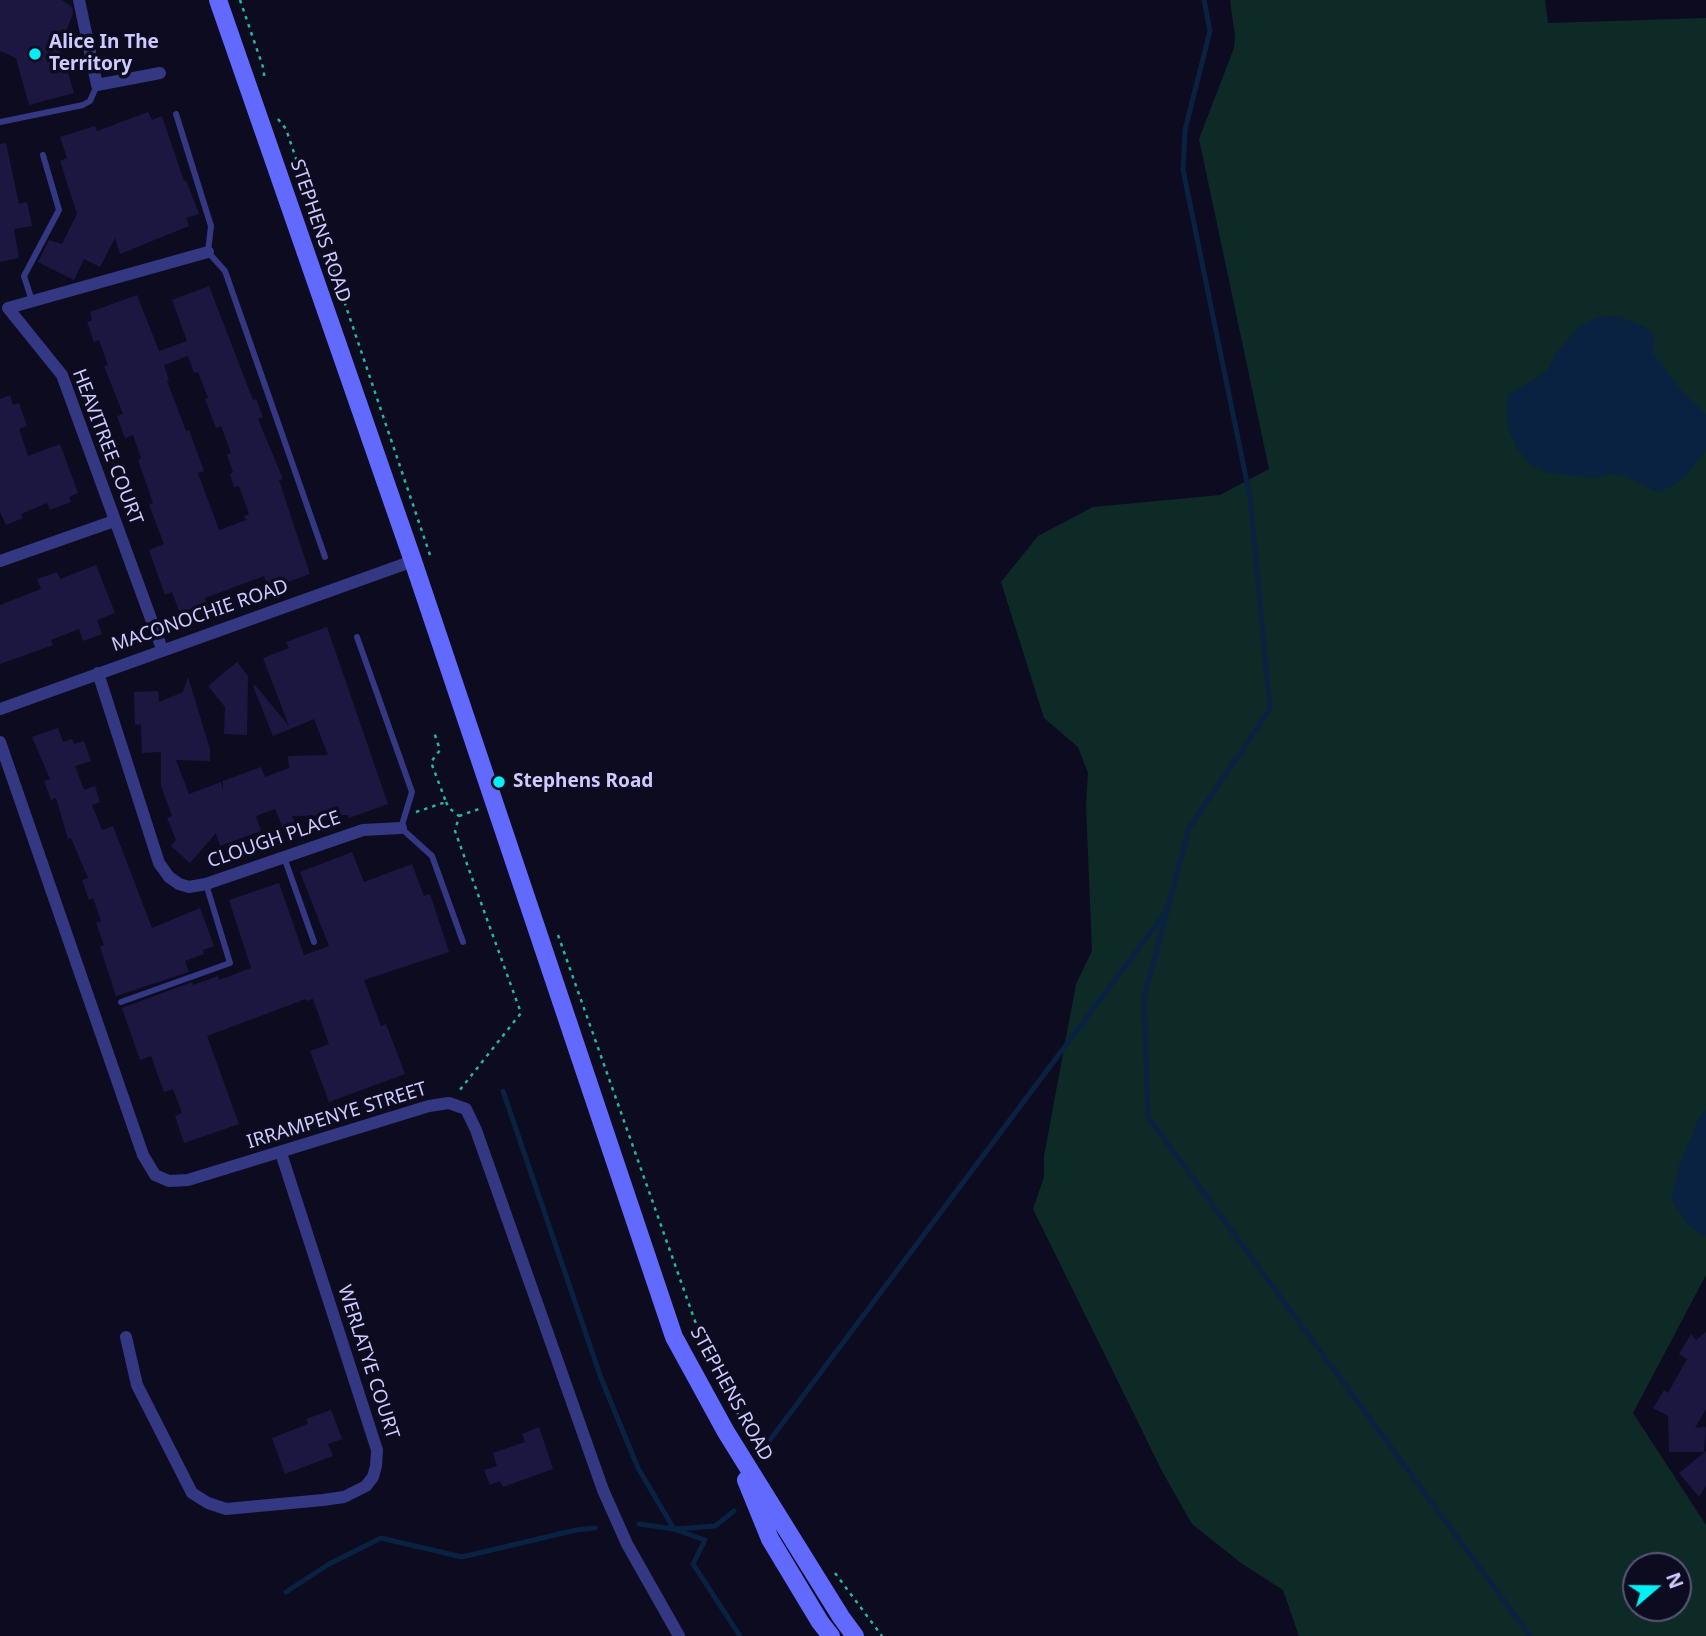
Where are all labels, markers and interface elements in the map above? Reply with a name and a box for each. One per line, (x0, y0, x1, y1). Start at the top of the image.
place label: Alice In The Territory (49, 32, 159, 76)
marker: Alice In The Territory (27, 46, 43, 62)
street label: STEPHENS ROAD (285, 156, 355, 306)
street label: HEAVITREE COURT (67, 366, 147, 528)
street label: MACONOCHIE ROAD (109, 575, 291, 657)
place label: Stephens Road (513, 771, 653, 793)
marker: Stephens Road (491, 774, 507, 790)
street label: CLOUGH PLACE (205, 807, 343, 873)
street label: IRRAMPENYE STREET (244, 1078, 430, 1154)
street label: WERLATYE COURT (332, 1282, 404, 1442)
street label: STEPHENS ROAD (685, 1323, 777, 1465)
north arrow (1622, 1552, 1692, 1622)
text: N (1660, 1569, 1690, 1592)

